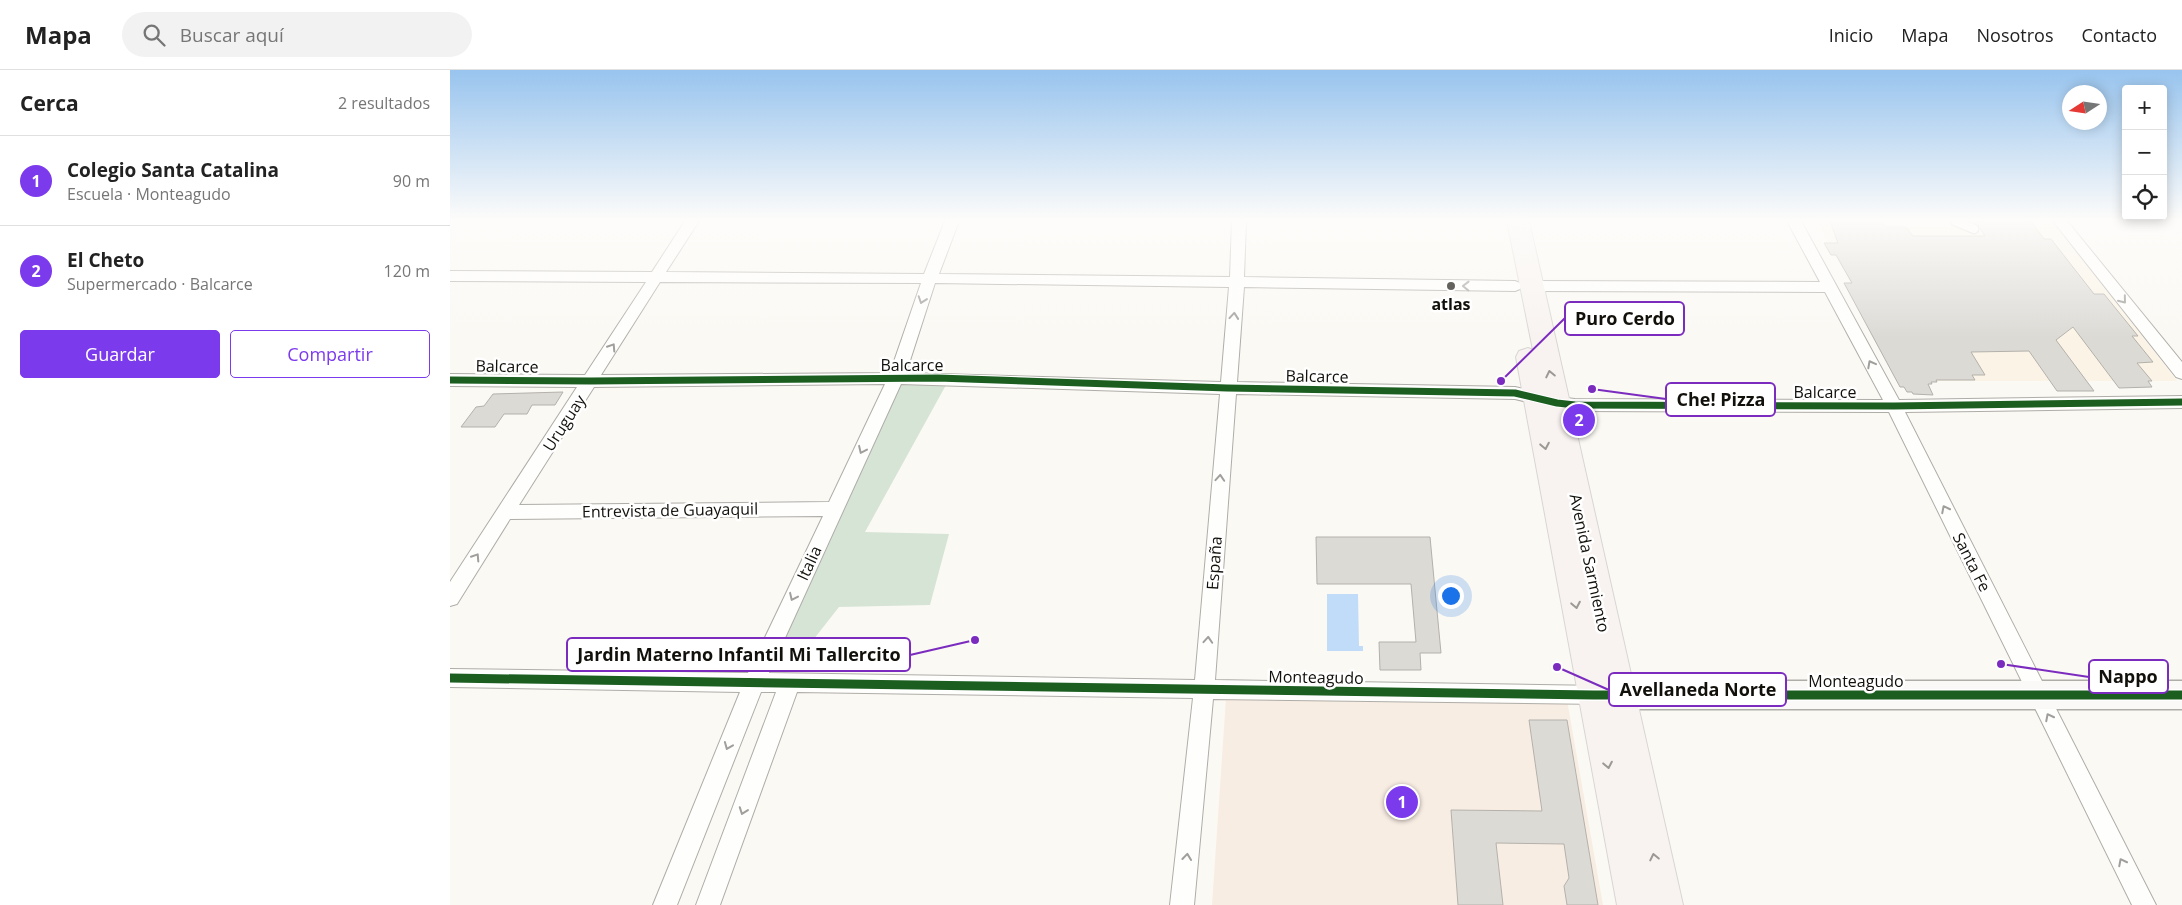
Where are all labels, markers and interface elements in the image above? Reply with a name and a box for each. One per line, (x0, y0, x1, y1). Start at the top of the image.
search box (122, 12, 472, 57)
text: Mapa (25, 18, 92, 51)
icon: search (140, 21, 168, 49)
text: Buscar aquí (180, 22, 284, 48)
text: Inicio (1829, 23, 1873, 47)
text: Mapa (1901, 23, 1949, 47)
text: Nosotros (1977, 23, 2054, 47)
text: Contacto (2082, 23, 2157, 47)
north arrow (2062, 85, 2107, 130)
map controls (2122, 85, 2167, 220)
button: + (2122, 85, 2167, 130)
text: Cerca (20, 89, 79, 117)
text: 2 resultados (338, 92, 430, 114)
button: − (2122, 130, 2167, 175)
text: Colegio Santa Catalina (67, 157, 279, 183)
text: 1 (31, 170, 41, 192)
text: 90 m (393, 170, 430, 192)
button: locate (2122, 175, 2167, 220)
text: Escuela · Monteagudo (67, 183, 231, 205)
text: El Cheto (67, 247, 144, 273)
text: 2 (31, 260, 41, 282)
text: 120 m (384, 260, 430, 282)
text: Supermercado · Balcarce (67, 273, 253, 295)
marker: atlas (1445, 280, 1457, 292)
one-way arrow (1462, 281, 1470, 291)
place label: atlas (1431, 293, 1471, 315)
one-way arrow (2118, 294, 2126, 303)
one-way arrow (918, 295, 928, 303)
callout: Puro Cerdo (1565, 302, 1684, 335)
text: Puro Cerdo (1575, 306, 1675, 330)
one-way arrow (1228, 311, 1239, 319)
button: Guardar (20, 330, 220, 378)
button: Compartir (230, 330, 430, 378)
one-way arrow (606, 343, 616, 352)
street label: Balcarce (475, 354, 539, 378)
street label: Balcarce (880, 354, 944, 376)
one-way arrow (1867, 360, 1877, 369)
street label: Balcarce (1285, 364, 1349, 388)
one-way arrow (1546, 369, 1556, 378)
street label: Balcarce (1793, 381, 1857, 403)
callout: Che! Pizza (1666, 383, 1775, 416)
text: Che! Pizza (1677, 387, 1766, 411)
street label: Uruguay (538, 390, 591, 456)
pin: 2 (1563, 401, 1595, 439)
one-way arrow (1539, 441, 1550, 450)
one-way arrow (857, 445, 868, 454)
one-way arrow (1215, 473, 1226, 481)
street label: Avenida Sarmiento (1565, 492, 1615, 634)
street label: Entrevista de Guayaquil (582, 497, 758, 523)
one-way arrow (1941, 505, 1951, 514)
street label: Santa Fe (1948, 529, 1996, 595)
street label: España (1201, 535, 1227, 591)
street label: Italia (791, 542, 827, 584)
one-way arrow (470, 553, 480, 562)
your location (1438, 583, 1464, 609)
one-way arrow (789, 592, 799, 601)
one-way arrow (1571, 601, 1581, 609)
one-way arrow (1202, 635, 1213, 643)
callout: Jardin Materno Infantil Mi Tallercito (567, 638, 910, 671)
text: Jardin Materno Infantil Mi Tallercito (575, 642, 901, 666)
callout: Nappo (2089, 660, 2168, 693)
text: Nappo (2098, 664, 2158, 688)
street label: Monteagudo (1268, 665, 1364, 689)
street label: Monteagudo (1808, 670, 1904, 692)
callout: Avellaneda Norte (1609, 673, 1786, 706)
text: Avellaneda Norte (1620, 677, 1776, 701)
one-way arrow (2045, 713, 2055, 722)
one-way arrow (724, 741, 734, 750)
one-way arrow (1602, 760, 1612, 769)
pin: 1 (1386, 783, 1418, 821)
one-way arrow (739, 806, 749, 815)
one-way arrow (1181, 852, 1192, 860)
one-way arrow (1649, 853, 1660, 862)
one-way arrow (2118, 858, 2128, 867)

